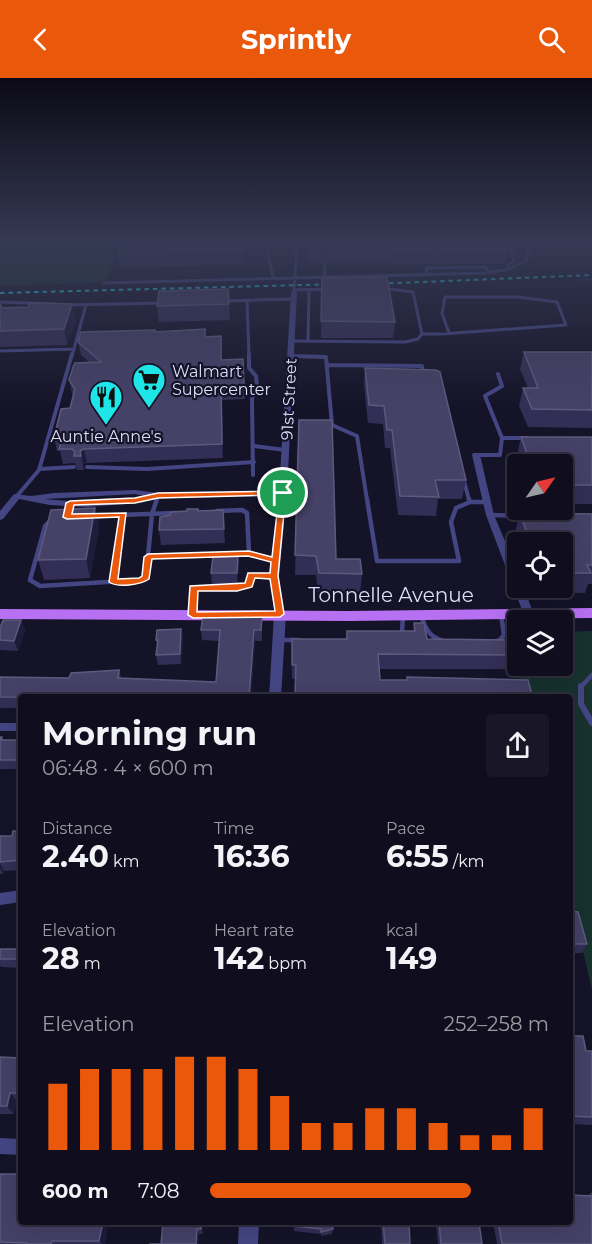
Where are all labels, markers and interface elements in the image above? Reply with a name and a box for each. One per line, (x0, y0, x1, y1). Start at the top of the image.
icon: back (24, 23, 57, 56)
text: Sprintly (241, 23, 351, 56)
icon: search (535, 23, 568, 56)
street label: 91st Street (277, 357, 301, 441)
supermarket icon: Walmart Supercenter (131, 362, 167, 409)
place label: Walmart Supercenter (172, 362, 271, 399)
restaurant icon: Auntie Anne's (88, 379, 124, 426)
place label: Auntie Anne's (51, 427, 162, 446)
north arrow (507, 454, 573, 520)
map controls (507, 454, 573, 676)
pin (257, 467, 308, 518)
icon: arrive (266, 476, 299, 509)
button: locate (507, 532, 573, 598)
street label: Tonnelle Avenue (308, 583, 474, 607)
button: layers (507, 610, 573, 676)
text: Morning run (42, 713, 257, 753)
button: share (486, 714, 549, 777)
text: 06:48 · 4 × 600 m (42, 756, 214, 780)
text: Distance (42, 819, 112, 838)
text: Time (214, 819, 254, 838)
text: Pace (386, 819, 425, 838)
text: 2.40 (42, 838, 109, 875)
text: 16:36 (214, 838, 290, 875)
text: 6:55 (386, 838, 449, 875)
text: km (109, 852, 140, 871)
text: /km (449, 852, 485, 871)
text: Elevation (42, 921, 116, 940)
text: Heart rate (214, 921, 294, 940)
text: kcal (386, 921, 418, 940)
text: 28 (42, 940, 80, 977)
text: 142 (214, 940, 264, 977)
text: 149 (386, 940, 437, 977)
text: m (80, 954, 101, 973)
text: bpm (264, 954, 307, 973)
text: Elevation (42, 1012, 134, 1036)
text: 252–258 m (444, 1012, 549, 1036)
text: 600 m (42, 1179, 109, 1203)
text: 7:08 (138, 1179, 180, 1203)

